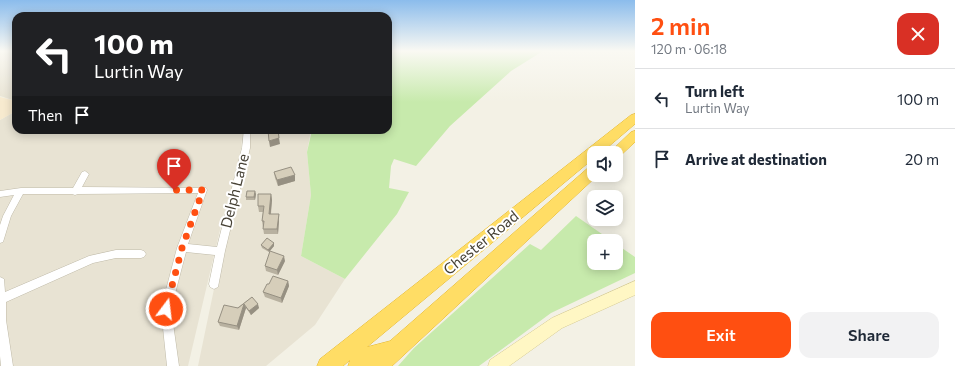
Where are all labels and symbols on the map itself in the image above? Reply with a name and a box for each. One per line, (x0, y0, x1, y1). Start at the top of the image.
pin (157, 149, 191, 190)
street label: Delph Lane (216, 152, 252, 230)
street label: Chester Road (439, 206, 522, 278)
position arrow (145, 288, 187, 330)

